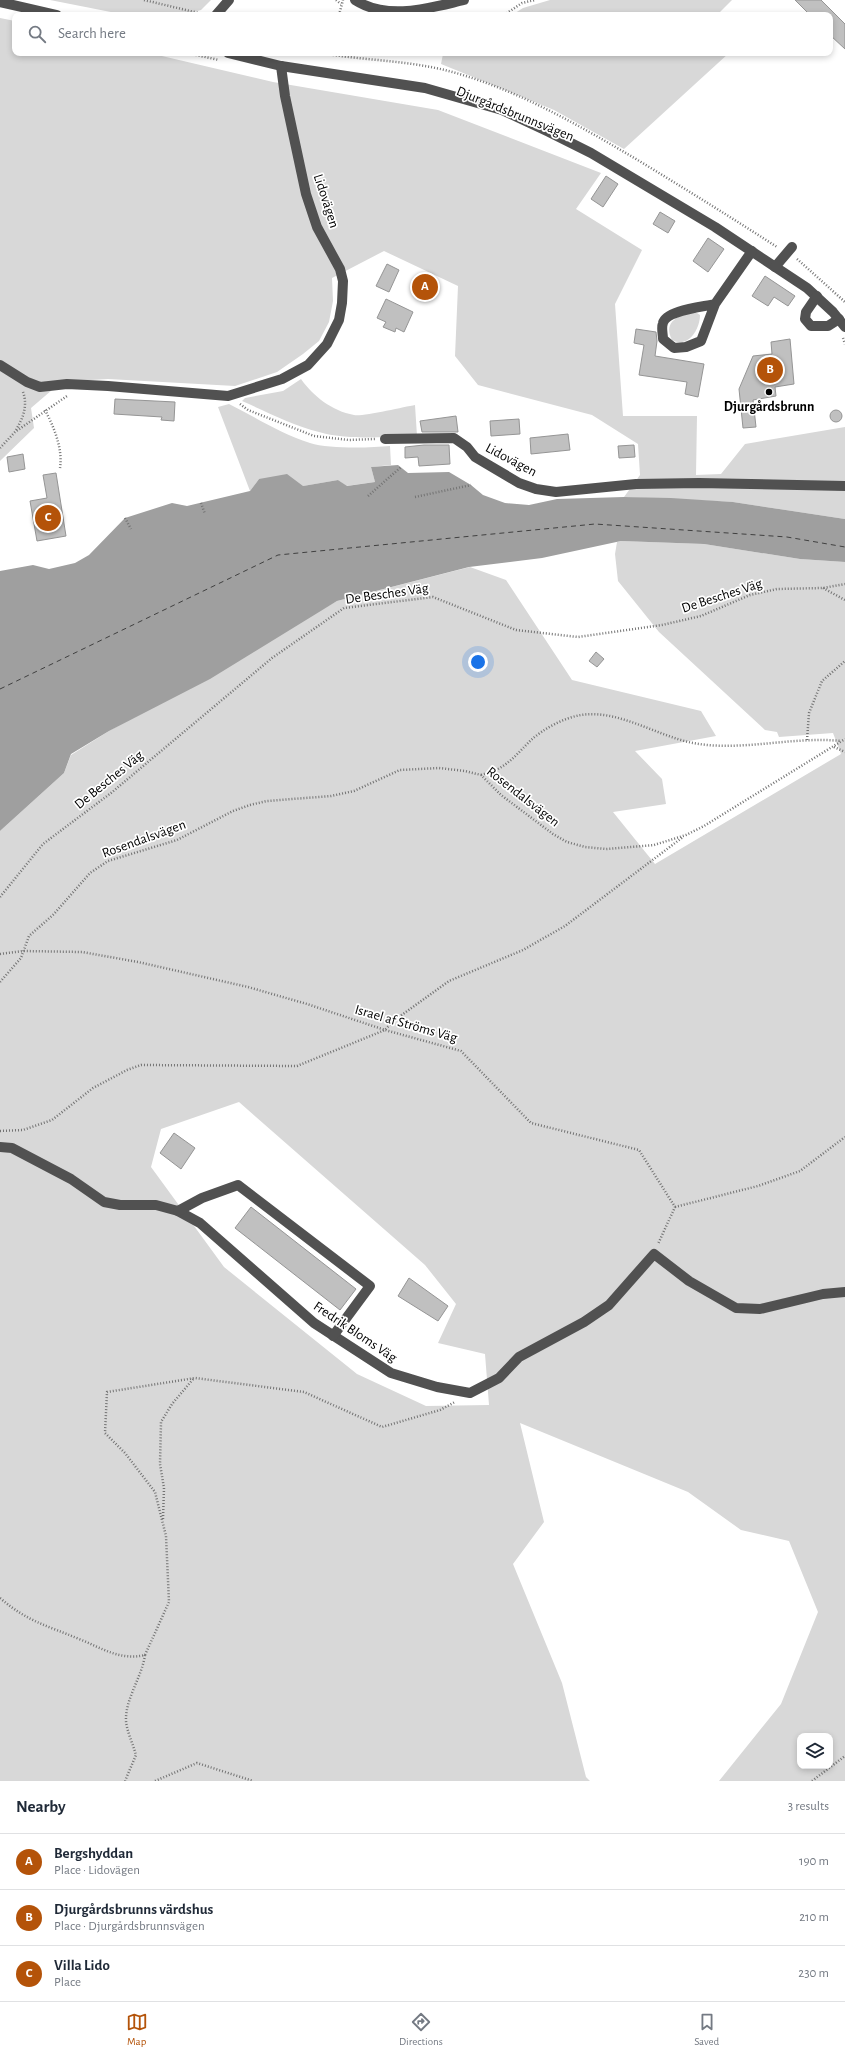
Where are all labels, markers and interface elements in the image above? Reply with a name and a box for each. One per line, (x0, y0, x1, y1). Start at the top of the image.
search box (12, 12, 833, 56)
icon: search (26, 23, 48, 45)
text: Search here (58, 26, 126, 41)
street label: Djurgårdsbrunnsvägen (454, 84, 576, 144)
street label: Lidovägen (311, 172, 341, 230)
pin: A (412, 272, 438, 302)
pin: B (757, 355, 783, 385)
marker: Djurgårdsbrunn (764, 387, 774, 397)
place label: Djurgårdsbrunn (724, 400, 814, 414)
street label: Lidovägen (483, 441, 539, 479)
pin: C (35, 503, 61, 533)
street label: De Besches Väg (680, 576, 764, 616)
street label: De Besches Väg (344, 581, 430, 607)
your location (468, 652, 488, 672)
street label: De Besches Väg (72, 748, 146, 812)
street label: Rosendalsvägen (484, 764, 562, 830)
street label: Rosendalsvägen (100, 817, 188, 861)
street label: Israel af Ströms Väg (353, 1003, 459, 1045)
street label: Fredrik Bloms Väg (311, 1299, 399, 1365)
map controls (797, 1733, 833, 1769)
button: layers (797, 1733, 833, 1769)
text: Nearby (16, 1798, 66, 1815)
text: 3 results (788, 1800, 829, 1813)
text: Bergshyddan (54, 1846, 133, 1861)
text: A (25, 1855, 33, 1868)
text: 190 m (799, 1855, 829, 1868)
text: Place · Lidovägen (54, 1864, 140, 1877)
text: Djurgårdsbrunns värdshus (54, 1902, 213, 1917)
text: B (25, 1911, 33, 1924)
text: 210 m (799, 1911, 829, 1924)
text: Place · Djurgårdsbrunnsvägen (54, 1920, 205, 1933)
text: Villa Lido (54, 1958, 110, 1973)
text: C (26, 1967, 32, 1980)
text: 230 m (798, 1967, 829, 1980)
text: Place (54, 1976, 81, 1989)
tab: Map (126, 2011, 148, 2048)
tab: Directions (399, 2011, 443, 2048)
tab: Saved (694, 2011, 719, 2048)

